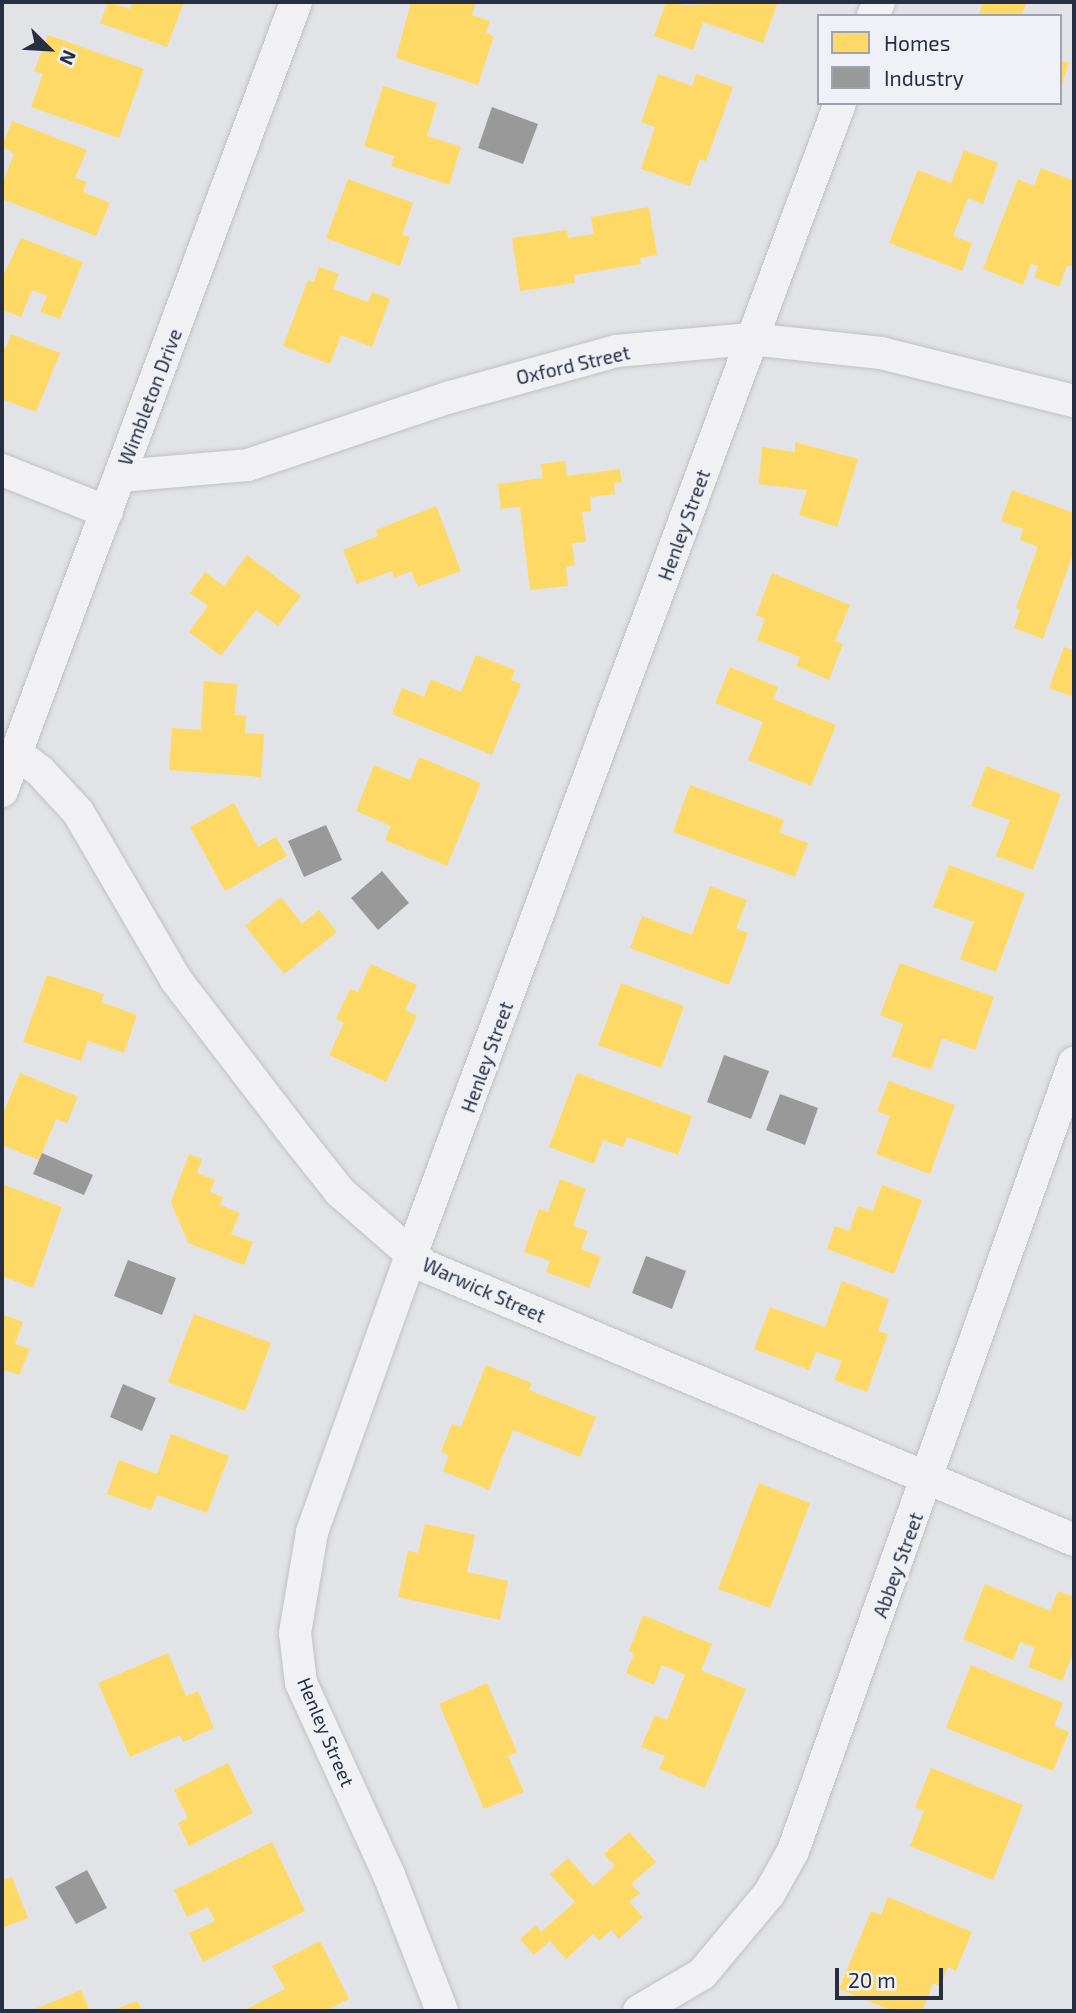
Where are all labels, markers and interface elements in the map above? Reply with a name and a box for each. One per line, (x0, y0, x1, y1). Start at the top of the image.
north arrow (14, 14, 84, 84)
legend (817, 14, 1062, 105)
text: Homes (884, 30, 950, 55)
text: N (55, 47, 82, 69)
text: Industry (884, 65, 964, 90)
street label: Wimbleton Drive (113, 325, 187, 469)
street label: Oxford Street (514, 341, 632, 389)
street label: Henley Street (653, 466, 715, 584)
street label: Henley Street (456, 998, 518, 1116)
street label: Warwick Street (419, 1253, 549, 1327)
street label: Abbey Street (868, 1509, 928, 1621)
street label: Henley Street (293, 1674, 359, 1790)
scale bar (838, 1954, 946, 1998)
text: 20 m (848, 1967, 896, 1992)

